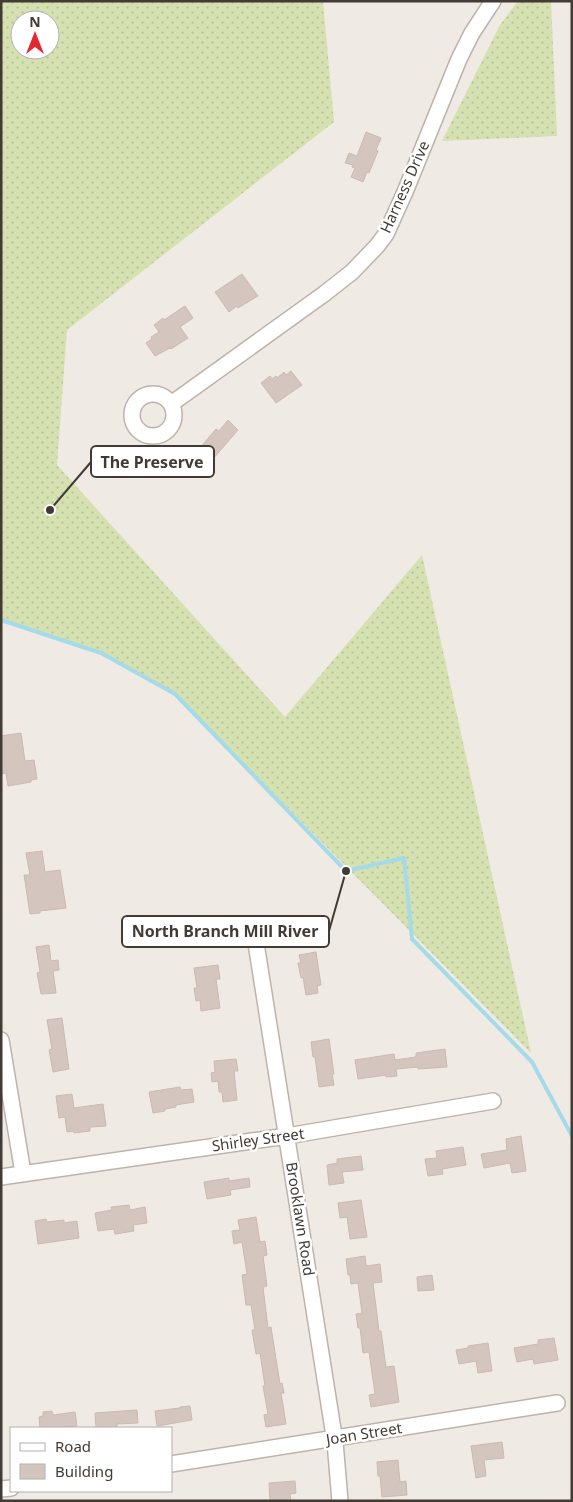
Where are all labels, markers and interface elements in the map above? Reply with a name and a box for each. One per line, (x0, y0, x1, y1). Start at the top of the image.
north arrow (10, 10, 60, 60)
text: N (29, 12, 41, 31)
street label: Harness Drive (375, 137, 433, 236)
callout: The Preserve (91, 446, 214, 477)
text: The Preserve (100, 451, 204, 473)
callout: North Branch Mill River (122, 916, 329, 947)
text: North Branch Mill River (132, 920, 318, 942)
street label: Shirley Street (210, 1123, 306, 1155)
street label: Brooklawn Road (282, 1160, 320, 1277)
street label: Joan Street (322, 1417, 404, 1449)
legend (10, 1427, 172, 1492)
text: Road (55, 1436, 91, 1456)
text: Building (55, 1461, 113, 1481)

